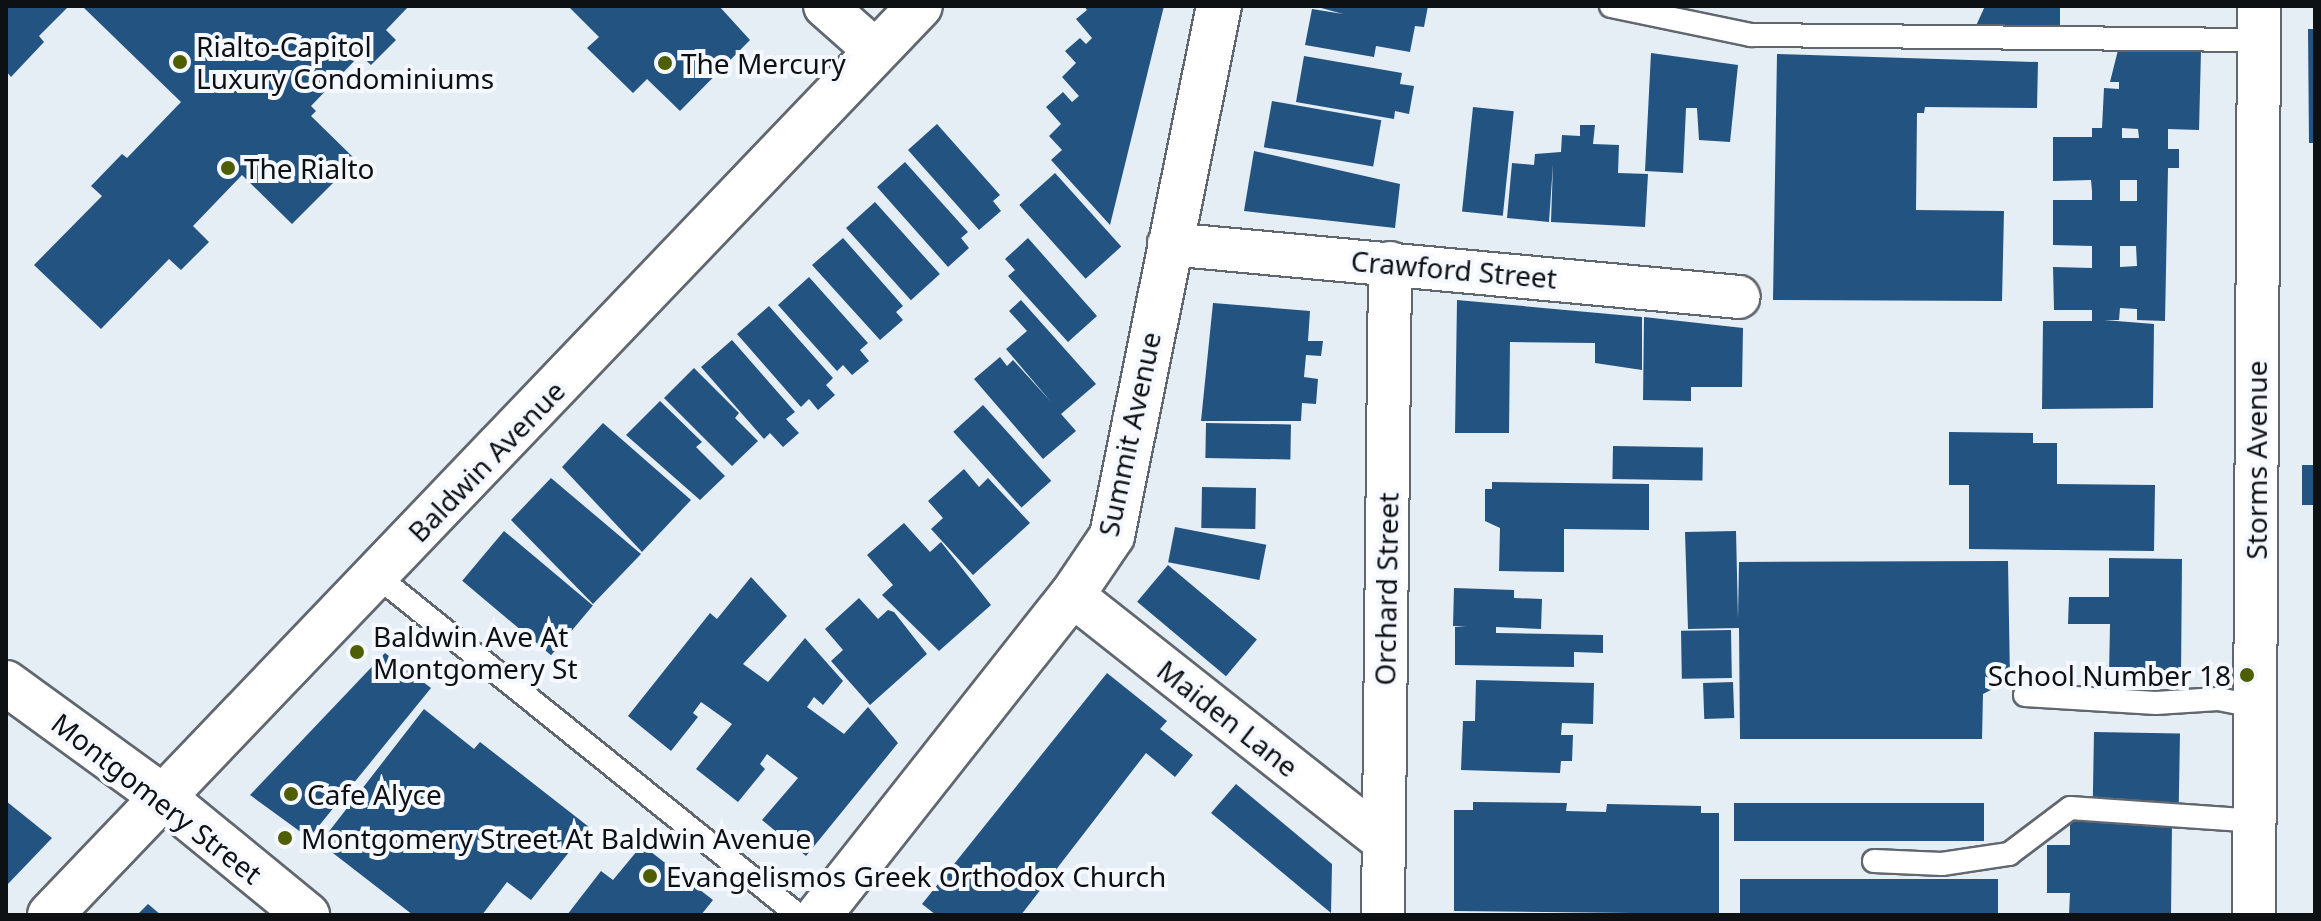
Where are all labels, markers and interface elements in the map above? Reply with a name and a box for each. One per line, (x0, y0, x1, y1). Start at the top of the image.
place label: Rialto-Capitol Luxury Condominiums (196, 29, 494, 95)
place label: The Mercury (681, 46, 846, 80)
marker: Rialto-Capitol Luxury Condominiums (171, 53, 189, 71)
marker: The Mercury (656, 54, 674, 72)
place label: The Rialto (244, 151, 375, 185)
marker: The Rialto (219, 159, 237, 177)
street label: Crawford Street (1350, 243, 1558, 295)
street label: Summit Avenue (1091, 329, 1167, 539)
street label: Storms Avenue (2239, 360, 2273, 560)
street label: Baldwin Avenue (401, 374, 571, 548)
street label: Orchard Street (1368, 492, 1404, 686)
place label: Baldwin Ave At Montgomery St (373, 619, 577, 685)
marker: Baldwin Ave At Montgomery St (348, 643, 366, 661)
street label: Maiden Lane (1151, 653, 1305, 783)
place label: School Number 18 (1988, 658, 2231, 692)
marker: School Number 18 (2238, 666, 2256, 684)
street label: Montgomery Street (45, 706, 269, 890)
place label: Cafe Alyce (307, 777, 442, 811)
marker: Cafe Alyce (282, 785, 300, 803)
place label: Montgomery Street At Baldwin Avenue (301, 821, 811, 855)
marker: Montgomery Street At Baldwin Avenue (276, 829, 294, 847)
place label: Evangelismos Greek Orthodox Church (666, 859, 1166, 893)
marker: Evangelismos Greek Orthodox Church (641, 867, 659, 885)

